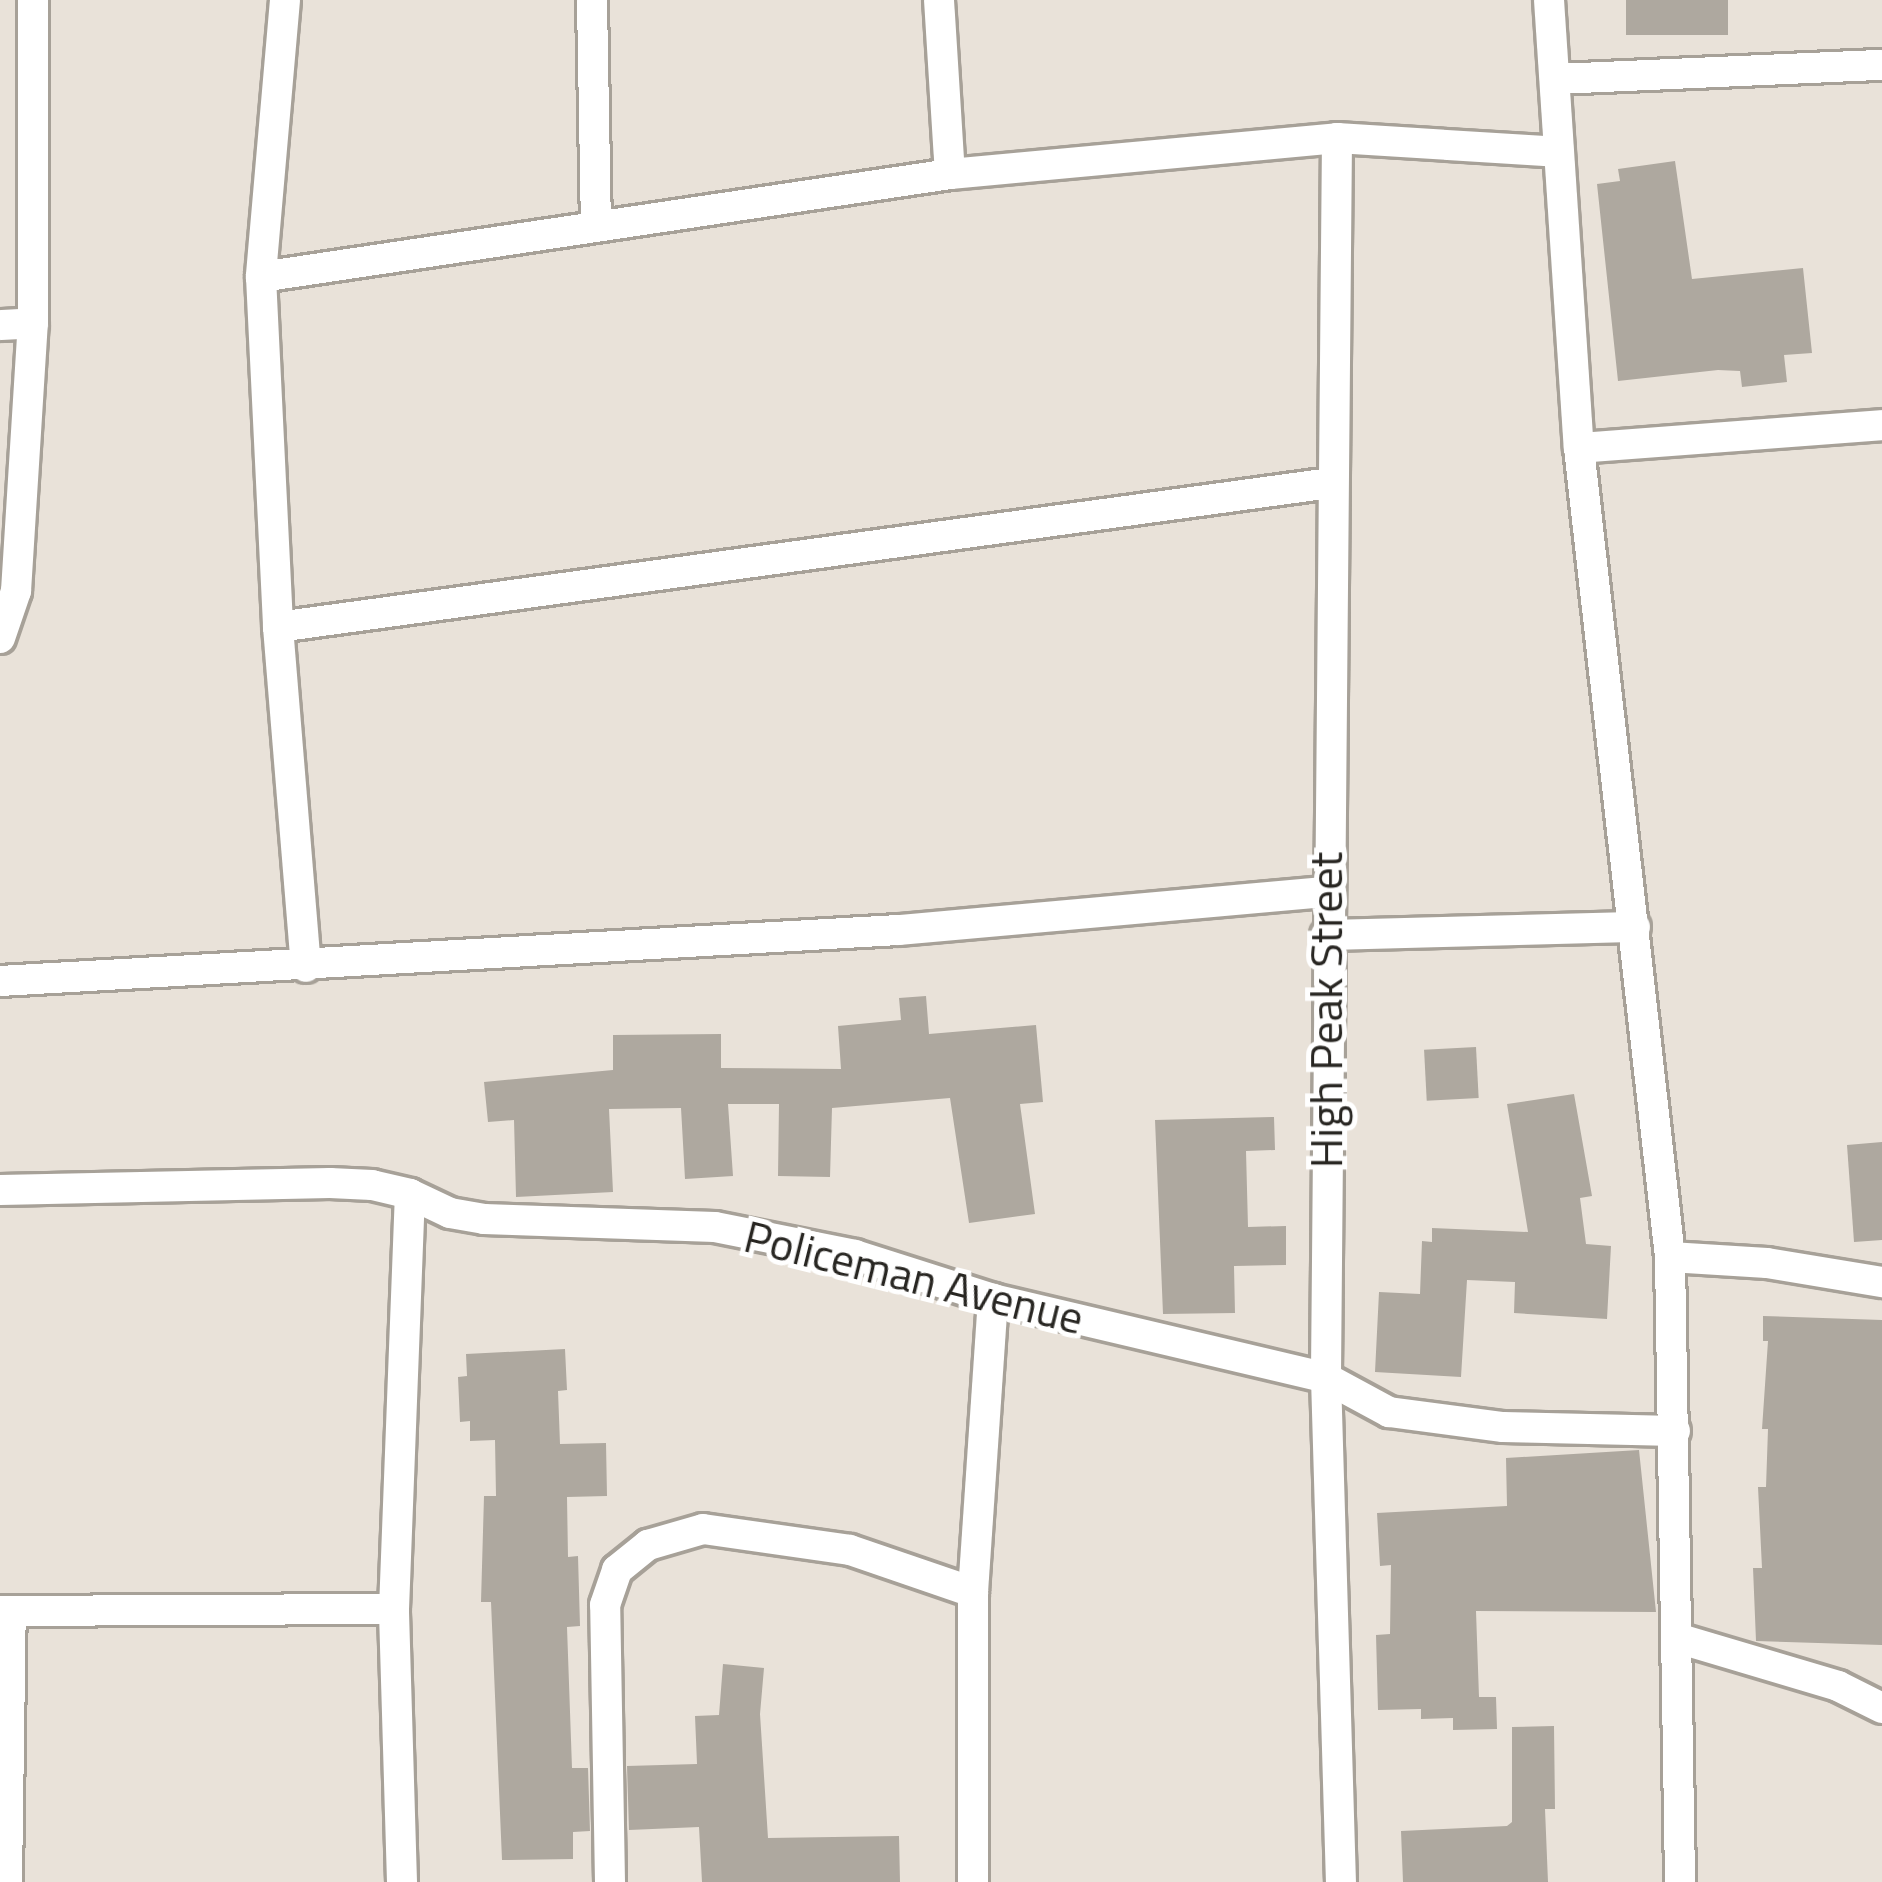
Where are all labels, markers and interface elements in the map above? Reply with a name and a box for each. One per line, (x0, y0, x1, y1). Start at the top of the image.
street label: High Peak Street (1299, 852, 1353, 1168)
street label: Policeman Avenue (739, 1209, 1089, 1345)

